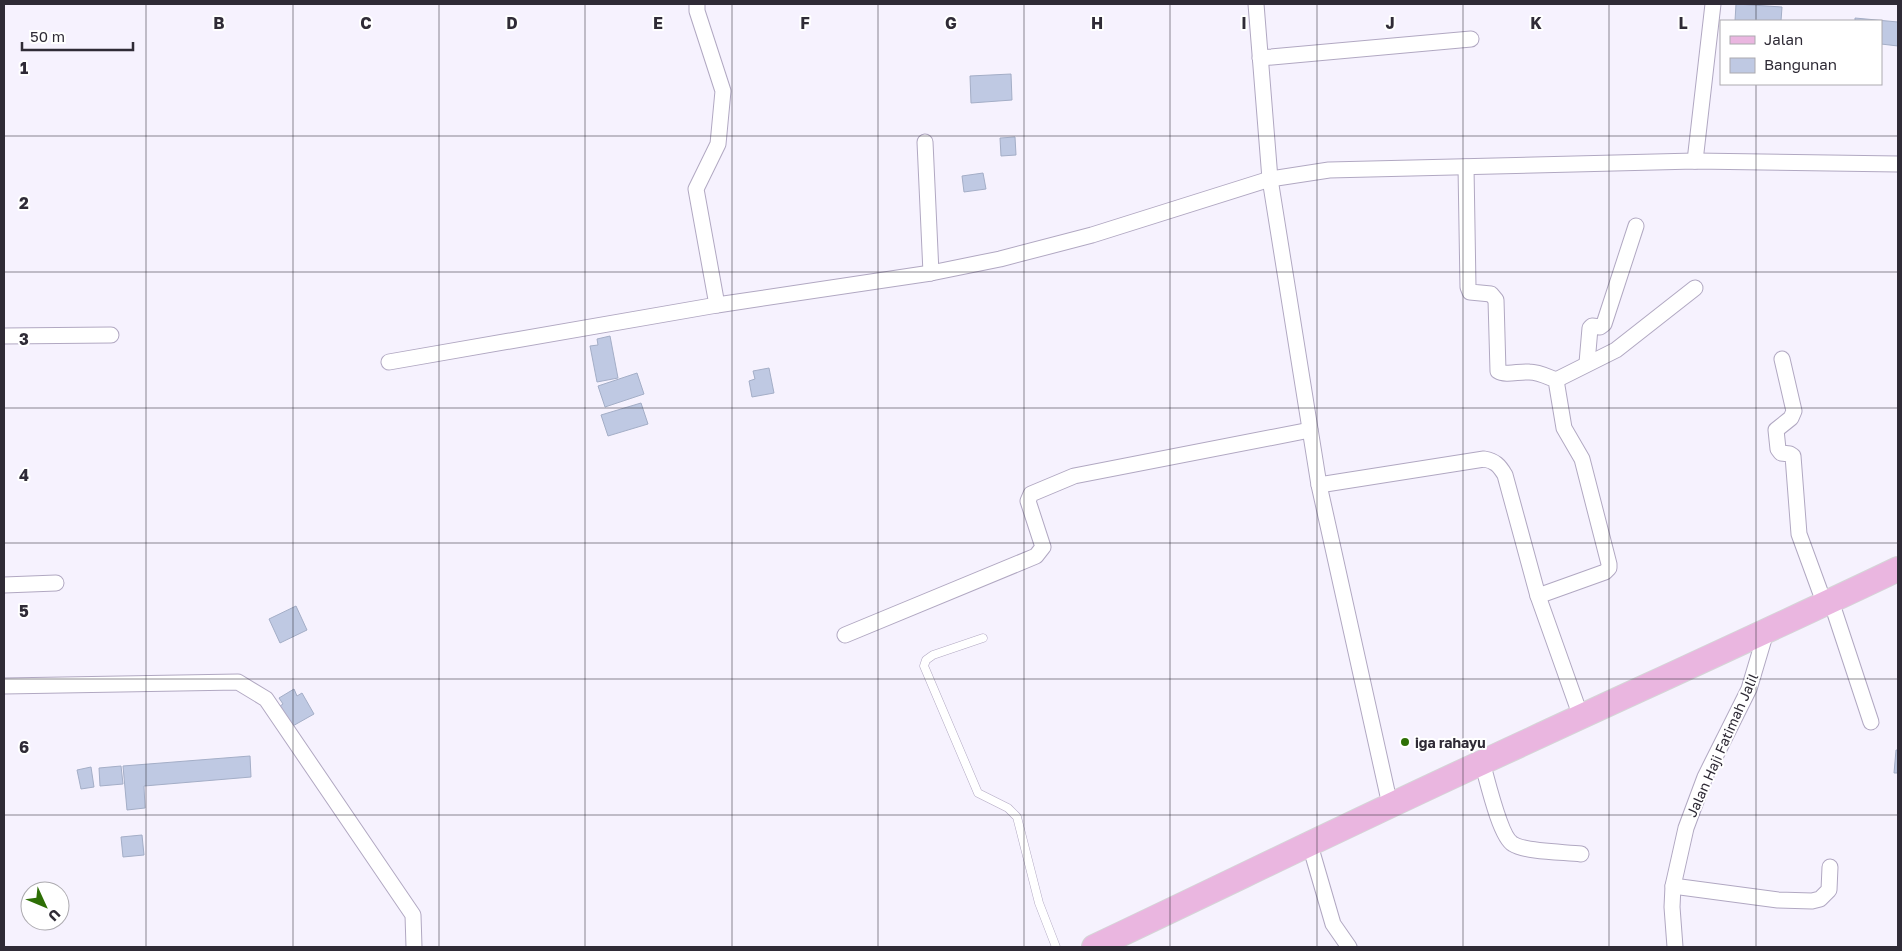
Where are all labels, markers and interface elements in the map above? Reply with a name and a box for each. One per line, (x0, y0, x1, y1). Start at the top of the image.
text: B (213, 13, 225, 33)
text: C (360, 13, 372, 33)
text: D (506, 13, 518, 33)
text: E (653, 13, 663, 33)
text: F (800, 13, 810, 33)
text: G (945, 13, 957, 33)
text: H (1091, 13, 1103, 33)
text: I (1241, 13, 1247, 33)
text: J (1385, 13, 1395, 33)
text: K (1530, 13, 1542, 33)
text: L (1678, 13, 1688, 33)
scale bar (22, 20, 134, 52)
legend (1720, 20, 1882, 85)
text: 50 m (30, 27, 65, 45)
text: Jalan (1764, 30, 1803, 48)
text: Bangunan (1764, 55, 1837, 73)
text: 1 (20, 58, 28, 78)
text: 2 (19, 193, 29, 213)
text: 3 (19, 329, 29, 349)
text: 4 (19, 465, 29, 485)
text: 5 (19, 601, 29, 621)
street label: Jalan Haji Fatimah Jalil (1683, 670, 1761, 820)
place label: iga rahayu (1415, 734, 1486, 751)
marker: iga rahayu (1399, 736, 1411, 748)
text: 6 (19, 737, 29, 757)
north arrow (20, 881, 70, 931)
text: U (45, 906, 64, 925)

